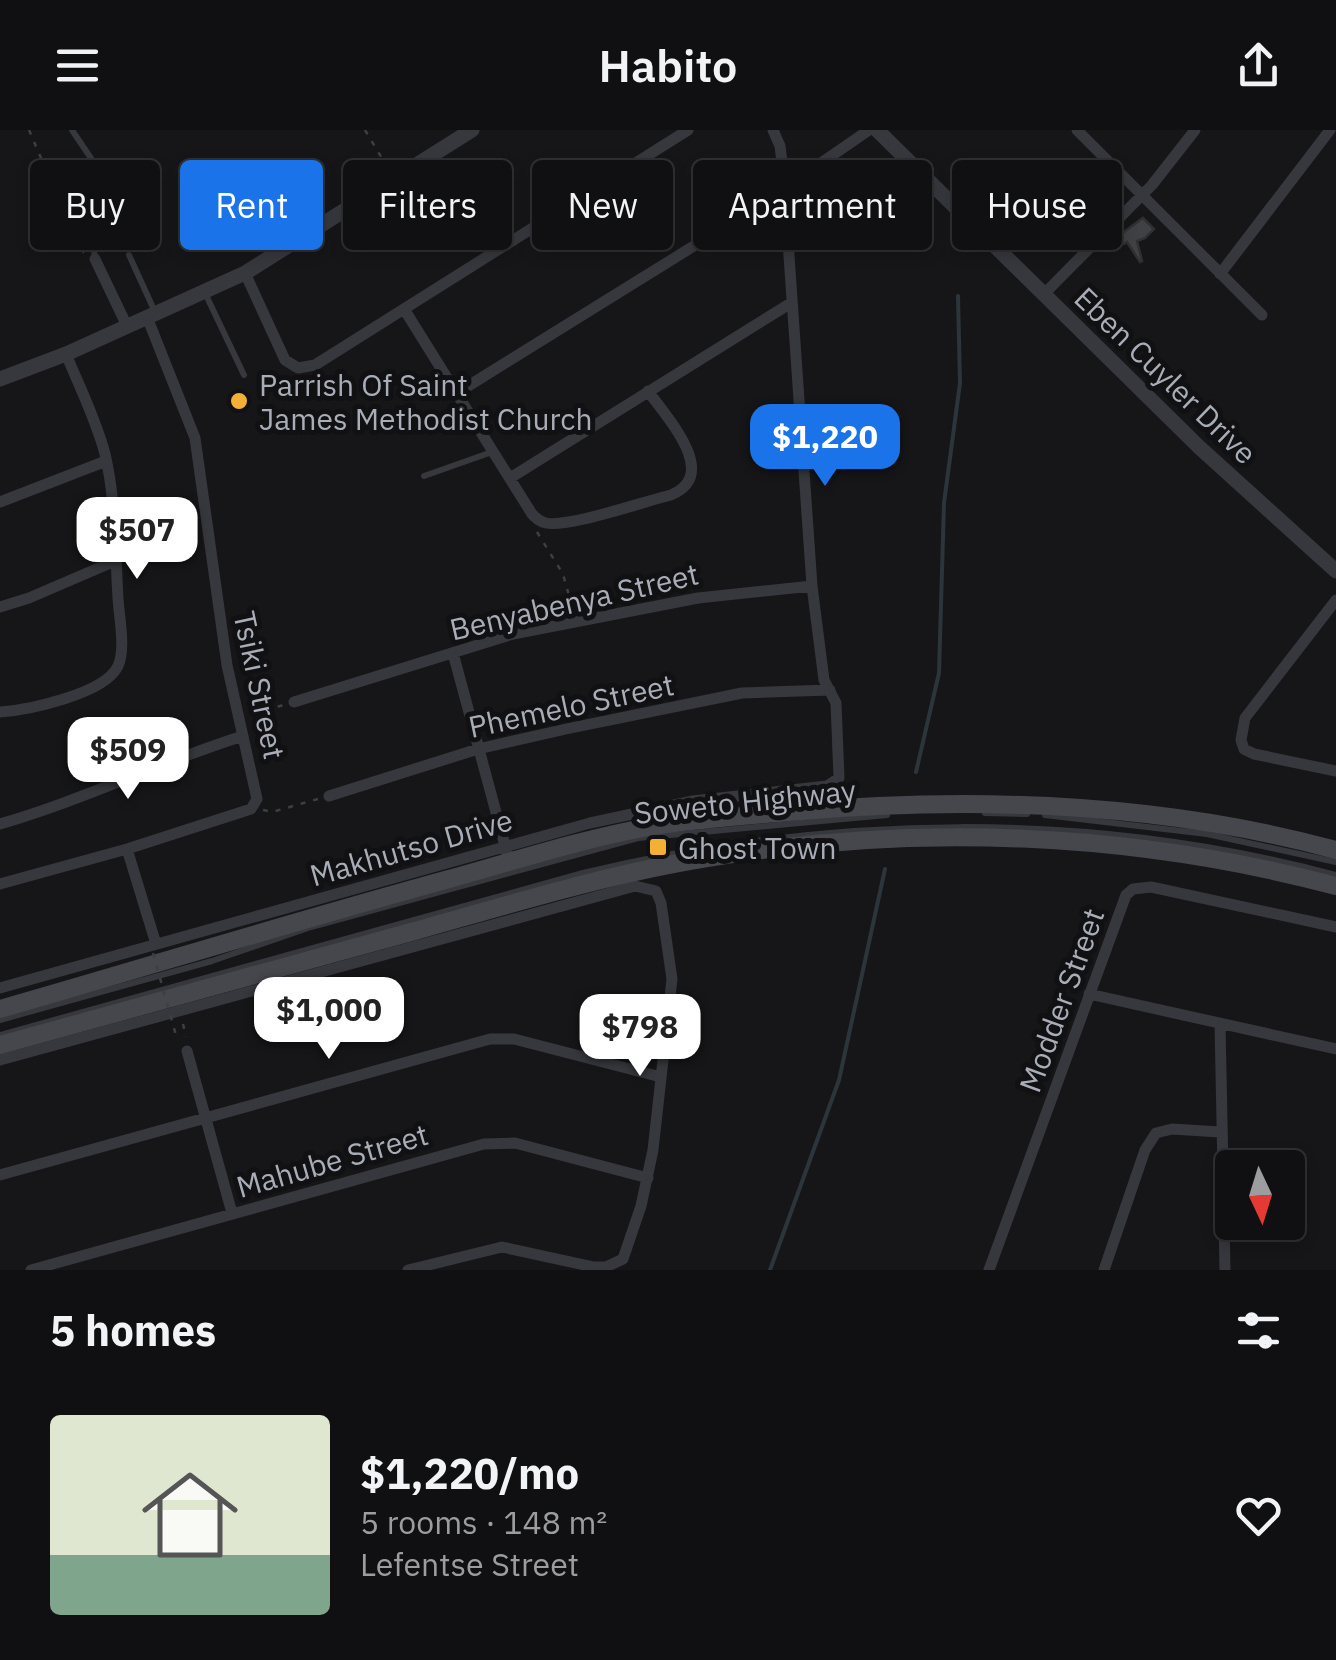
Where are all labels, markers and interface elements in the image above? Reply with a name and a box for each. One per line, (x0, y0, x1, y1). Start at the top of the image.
text: Habito (599, 36, 737, 94)
icon: menu (50, 38, 105, 93)
icon: share (1231, 38, 1286, 93)
chip: Buy (30, 160, 160, 250)
chip: Rent (180, 160, 323, 250)
chip: Filters (343, 160, 512, 250)
chip: New (532, 160, 673, 250)
chip: Apartment (693, 160, 932, 250)
chip: House (952, 160, 1122, 250)
street label: Eben Cuyler Drive (1067, 278, 1265, 472)
place label: Parrish Of Saint James Methodist Church (259, 365, 592, 438)
marker: Parrish Of Saint James Methodist Church (228, 390, 250, 412)
pin: $1,220 (744, 404, 906, 489)
text: $1,220 (772, 415, 878, 457)
pin: $507 (78, 497, 196, 582)
text: $507 (99, 508, 175, 550)
street label: Benyabenya Street (446, 553, 702, 649)
street label: Tsiki Street (225, 608, 295, 762)
street label: Phemelo Street (465, 664, 677, 746)
pin: $509 (69, 717, 187, 802)
text: $509 (90, 728, 166, 770)
street label: Soweto Highway (632, 770, 858, 832)
street label: Makhutso Drive (305, 799, 517, 895)
place label: Ghost Town (678, 828, 837, 867)
marker: Ghost Town (647, 836, 669, 858)
street label: Modder Street (1010, 903, 1112, 1097)
pin: $1,000 (248, 977, 410, 1062)
text: $1,000 (276, 988, 382, 1030)
pin: $798 (581, 994, 699, 1079)
text: $798 (602, 1005, 678, 1047)
street label: Mahube Street (232, 1114, 432, 1206)
north arrow (1215, 1150, 1305, 1240)
map controls (1215, 1150, 1305, 1240)
text: 5 homes (50, 1303, 216, 1358)
icon: filters (1231, 1303, 1286, 1358)
text: $1,220/mo (360, 1446, 579, 1501)
icon: home (130, 1455, 250, 1575)
icon: heart (1231, 1488, 1286, 1543)
text: 5 rooms · 148 m² (360, 1501, 607, 1543)
text: Lefentse Street (360, 1543, 579, 1585)

